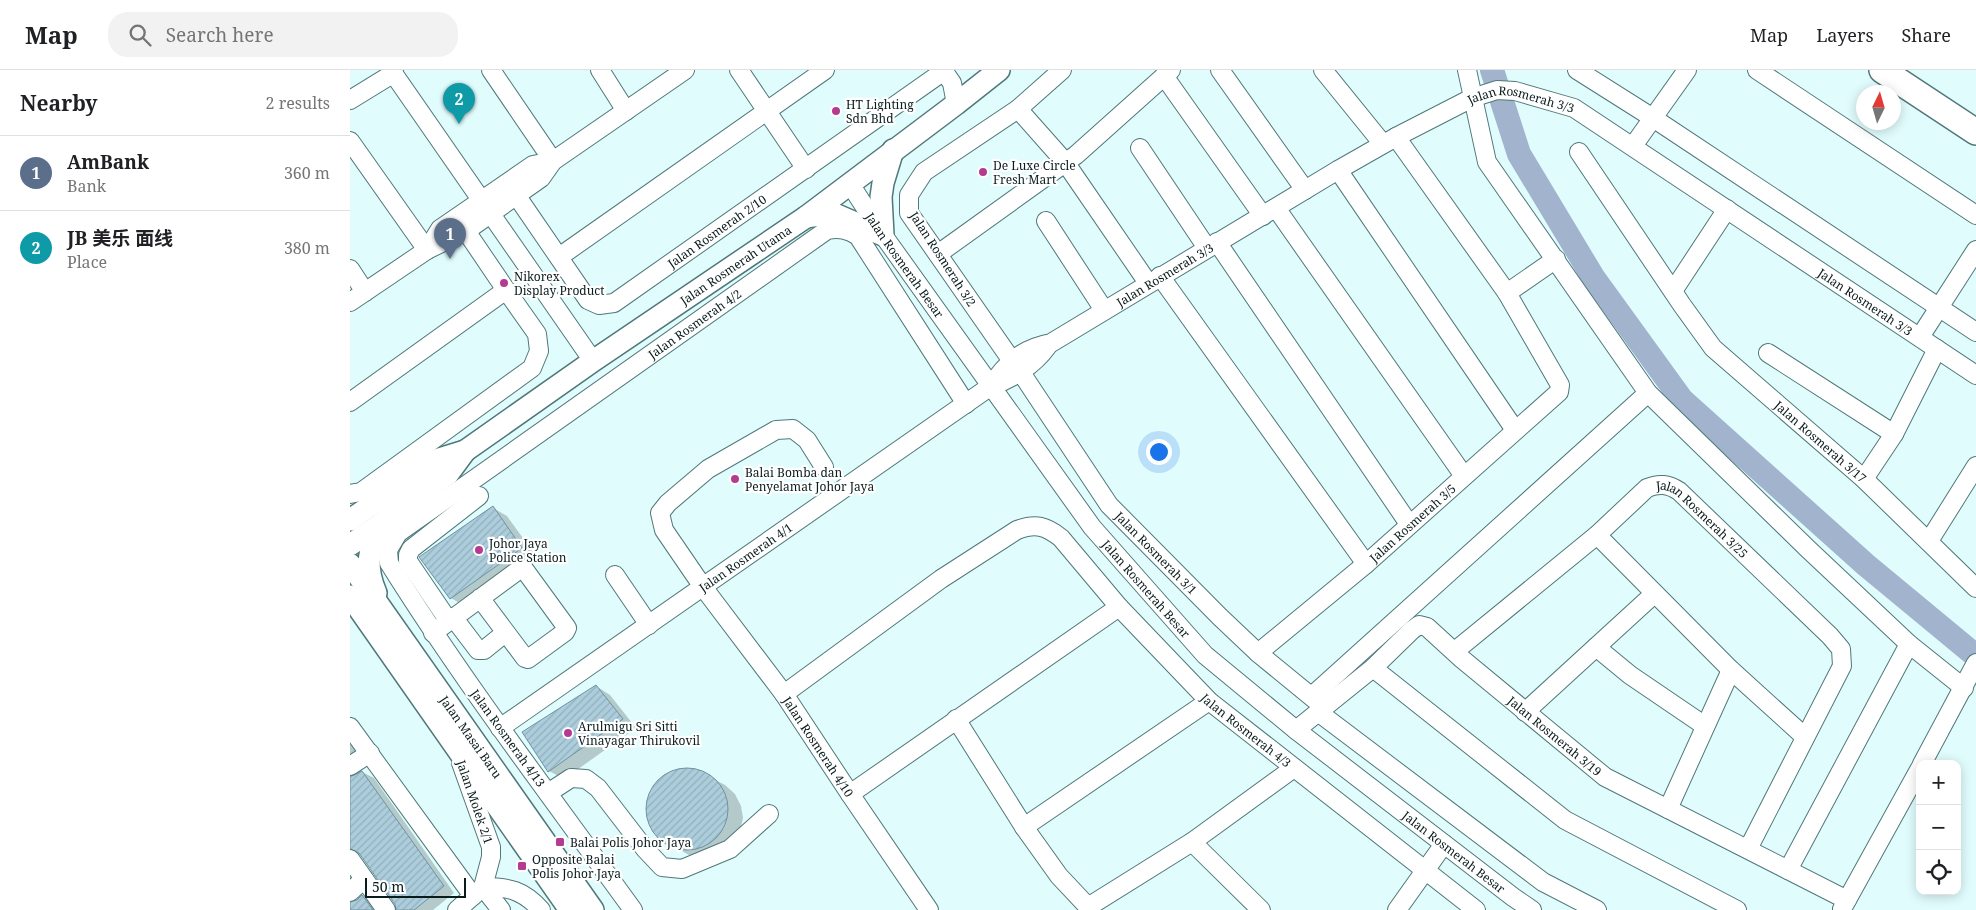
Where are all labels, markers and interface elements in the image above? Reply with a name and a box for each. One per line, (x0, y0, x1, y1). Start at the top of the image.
search box (108, 12, 458, 57)
text: Map (25, 18, 78, 51)
icon: search (126, 21, 154, 49)
text: Search here (166, 22, 274, 48)
text: Map (1750, 23, 1788, 47)
text: Layers (1816, 23, 1874, 47)
text: Share (1902, 23, 1951, 47)
street label: Jalan Rosmerah 3/3 (1463, 81, 1577, 116)
pin: 2 (443, 83, 475, 124)
north arrow (1856, 85, 1901, 130)
text: Nearby (20, 89, 98, 117)
text: 2 results (266, 92, 330, 114)
place label: HT Lighting Sdn Bhd (846, 96, 914, 127)
marker: HT Lighting Sdn Bhd (830, 105, 842, 117)
text: AmBank (67, 149, 149, 175)
place label: De Luxe Circle Fresh Mart (993, 157, 1076, 188)
text: 1 (31, 162, 41, 184)
text: 360 m (284, 162, 330, 184)
marker: De Luxe Circle Fresh Mart (977, 166, 989, 178)
text: Bank (67, 175, 106, 197)
street label: Jalan Rosmerah 2/10 (663, 190, 770, 272)
street label: Jalan Rosmerah 3/2 (905, 207, 980, 310)
street label: Jalan Rosmerah Besar (861, 208, 948, 322)
pin: 1 (434, 218, 466, 259)
street label: Jalan Rosmerah Utama (676, 221, 795, 309)
text: JB 美乐 面线 (67, 225, 173, 251)
text: 2 (31, 237, 41, 259)
text: 380 m (284, 237, 330, 259)
street label: Jalan Rosmerah 3/3 (1112, 239, 1217, 311)
text: Place (67, 251, 107, 273)
street label: Jalan Rosmerah 3/3 (1814, 263, 1916, 339)
place label: Nikorex Display Product (514, 268, 604, 299)
marker: Nikorex Display Product (498, 277, 510, 289)
street label: Jalan Rosmerah 4/2 (644, 285, 744, 363)
street label: Jalan Rosmerah 3/17 (1770, 396, 1871, 486)
your location (1146, 439, 1172, 465)
place label: Balai Bomba dan Penyelamat Johor Jaya (745, 464, 874, 495)
marker: Balai Bomba dan Penyelamat Johor Jaya (729, 473, 741, 485)
street label: Jalan Rosmerah 3/25 (1654, 476, 1752, 561)
street label: Jalan Rosmerah 3/5 (1365, 480, 1459, 566)
street label: Jalan Rosmerah 3/1 (1111, 507, 1201, 598)
street label: Jalan Rosmerah 4/1 (694, 519, 795, 596)
place label: Johor Jaya Police Station (488, 535, 567, 566)
street label: Jalan Rosmerah Besar (1098, 535, 1195, 642)
marker: Johor Jaya Police Station (473, 544, 485, 556)
street label: Jalan Rosmerah 4/13 (466, 685, 549, 790)
street label: Jalan Rosmerah 4/3 (1197, 689, 1295, 771)
street label: Jalan Masai Baru (436, 691, 506, 782)
street label: Jalan Rosmerah 3/19 (1504, 691, 1605, 779)
street label: Jalan Rosmerah 4/10 (779, 692, 858, 800)
place label: Arulmigu Sri Sitti Vinayagar Thirukovil (578, 718, 700, 749)
marker: Arulmigu Sri Sitti Vinayagar Thirukovil (562, 727, 574, 739)
street label: Jalan Molek 2/1 (452, 757, 497, 846)
map controls (1916, 760, 1961, 895)
button: + (1916, 760, 1961, 805)
button: − (1916, 805, 1961, 850)
street label: Jalan Rosmerah Besar (1398, 806, 1509, 897)
place label: Balai Polis Johor Jaya (570, 834, 691, 851)
marker: Balai Polis Johor Jaya (554, 836, 566, 848)
button: locate (1916, 850, 1961, 895)
place label: Opposite Balai Polis Johor Jaya (532, 851, 621, 882)
marker: Opposite Balai Polis Johor Jaya (516, 860, 528, 872)
scale bar (365, 875, 466, 898)
text: 50 m (372, 877, 405, 896)

